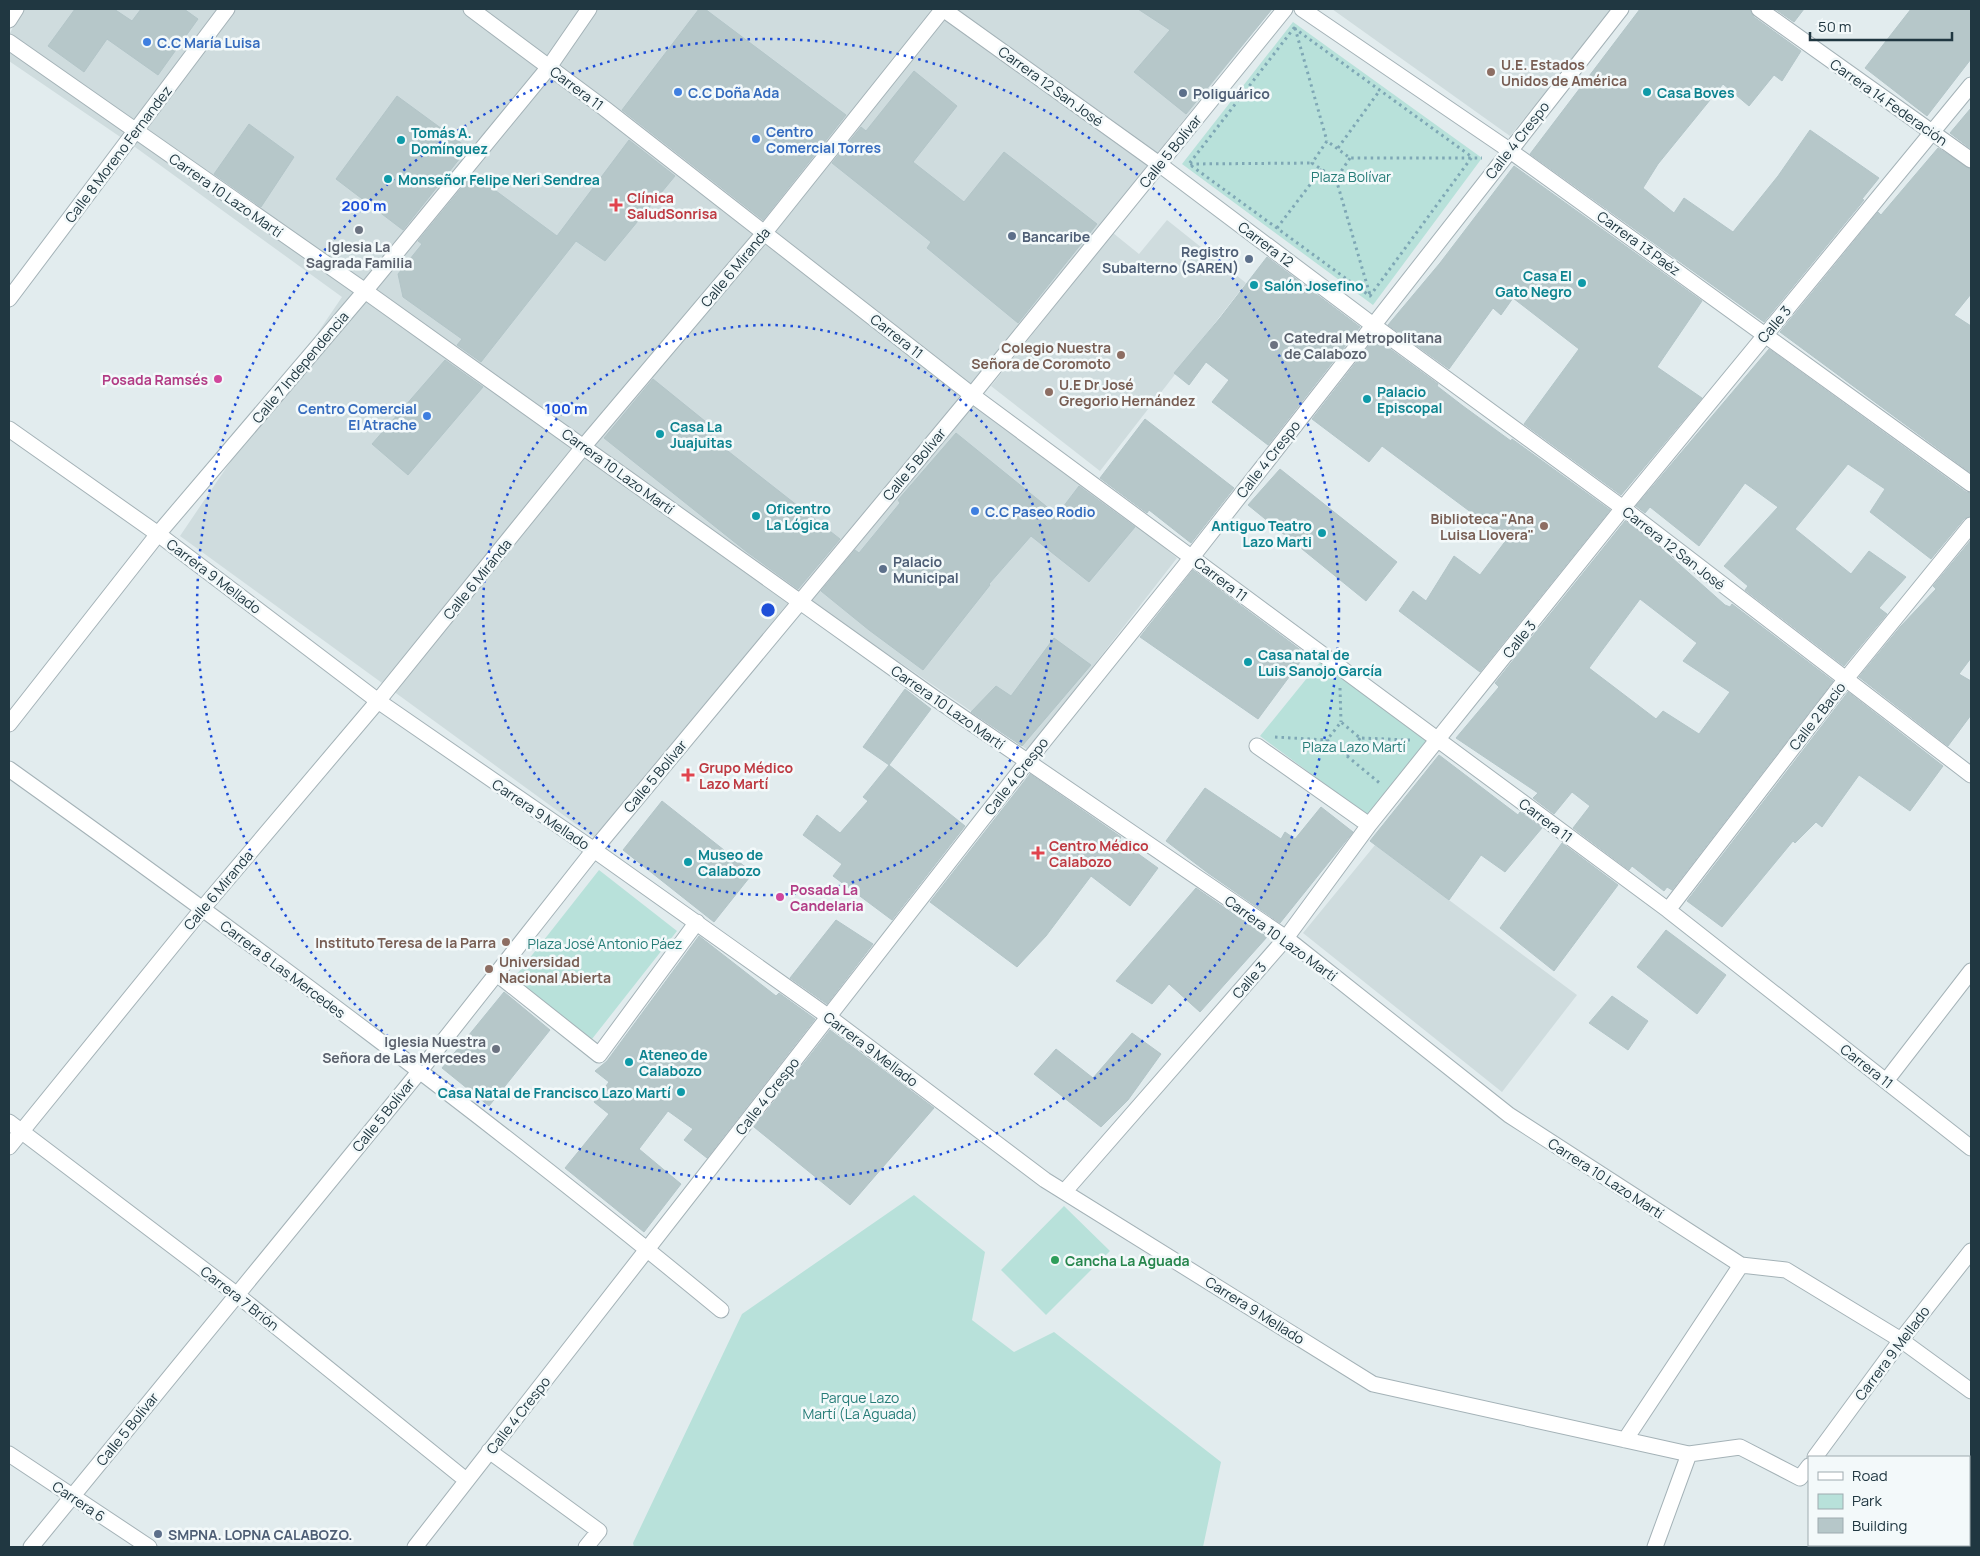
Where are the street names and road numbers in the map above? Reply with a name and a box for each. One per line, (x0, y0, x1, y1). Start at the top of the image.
street label: Carrera 12 San José (995, 41, 1107, 131)
street label: Carrera 14 Federación (1827, 54, 1951, 150)
street label: Carrera 11 (546, 62, 608, 114)
street label: Calle 8 Moreno Fernandez (60, 82, 176, 226)
street label: Calle 4 Crespo (1481, 97, 1553, 183)
street label: Calle 5 Bolívar (1135, 110, 1205, 192)
street label: Carrera 10 Lazo Martí (166, 149, 286, 241)
street label: Carrera 13 Paéz (1593, 206, 1685, 280)
street label: Carrera 12 (1234, 217, 1298, 271)
street label: Calle 6 Miranda (696, 223, 774, 311)
street label: Calle 3 (1753, 301, 1795, 347)
street label: Calle 7 Independencia (248, 307, 352, 427)
street label: Carrera 11 (867, 309, 927, 363)
street label: Calle 4 Crespo (1232, 416, 1304, 502)
street label: Carrera 10 Lazo Martí (558, 424, 678, 518)
street label: Calle 5 Bolívar (878, 424, 950, 504)
street label: Carrera 12 San José (1619, 502, 1729, 594)
street label: Carrera 9 Mellado (163, 534, 265, 618)
street label: Calle 6 Miranda (439, 535, 515, 623)
street label: Carrera 11 (1190, 553, 1252, 605)
street label: Calle 3 (1498, 616, 1540, 662)
street label: Carrera 10 Lazo Martí (888, 661, 1008, 753)
street label: Calle 2 Bacio (1784, 678, 1850, 754)
street label: Calle 4 Crespo (980, 733, 1052, 819)
street label: Calle 5 Bolívar (619, 736, 691, 816)
street label: Carrera 9 Mellado (489, 774, 593, 854)
street label: Carrera 11 (1515, 794, 1577, 846)
street label: Calle 6 Miranda (179, 846, 257, 934)
street label: Carrera 10 Lazo Martí (1221, 891, 1341, 985)
street label: Carrera 8 Las Mercedes (217, 916, 349, 1022)
street label: Calle 3 (1228, 958, 1270, 1002)
street label: Carrera 9 Mellado (820, 1007, 922, 1091)
street label: Carrera 11 (1837, 1039, 1897, 1093)
street label: Calle 4 Crespo (731, 1053, 803, 1139)
street label: Calle 5 Bolívar (348, 1074, 418, 1156)
street label: Carrera 10 Lazo Martí (1544, 1133, 1668, 1223)
street label: Carrera 7 Brión (197, 1261, 283, 1335)
street label: Carrera 9 Mellado (1202, 1272, 1308, 1348)
street label: Carrera 9 Mellado (1850, 1302, 1934, 1404)
street label: Calle 4 Crespo (482, 1372, 554, 1458)
street label: Calle 5 Bolívar (92, 1388, 162, 1470)
street label: Carrera 6 (49, 1476, 109, 1526)

